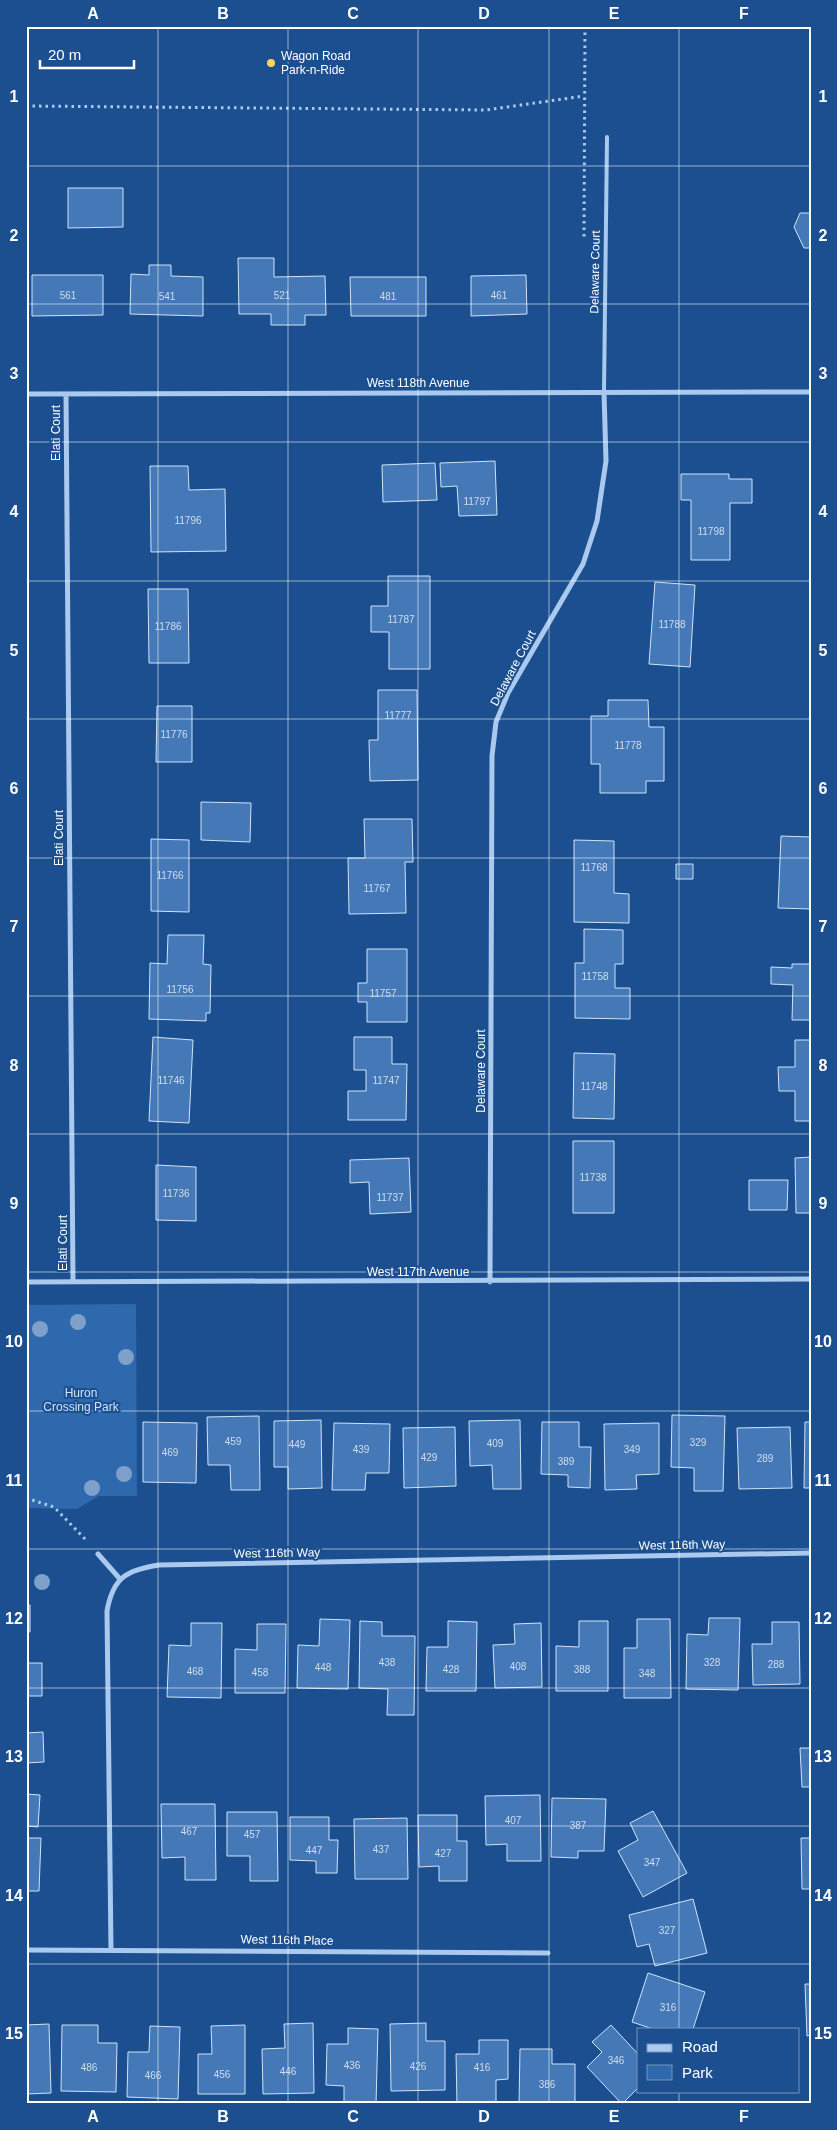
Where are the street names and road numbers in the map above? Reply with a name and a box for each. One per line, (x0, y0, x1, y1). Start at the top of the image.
street label: Delaware Court (587, 230, 603, 314)
street label: West 118th Avenue (367, 376, 470, 390)
street label: Elati Court (49, 404, 63, 461)
street label: Delaware Court (487, 627, 539, 708)
street label: Elati Court (52, 809, 66, 866)
street label: Delaware Court (474, 1029, 488, 1113)
street label: Elati Court (56, 1214, 70, 1271)
street label: West 117th Avenue (367, 1265, 470, 1279)
street label: West 116th Way (639, 1537, 725, 1553)
street label: West 116th Way (234, 1545, 320, 1561)
street label: West 116th Place (240, 1932, 334, 1948)

